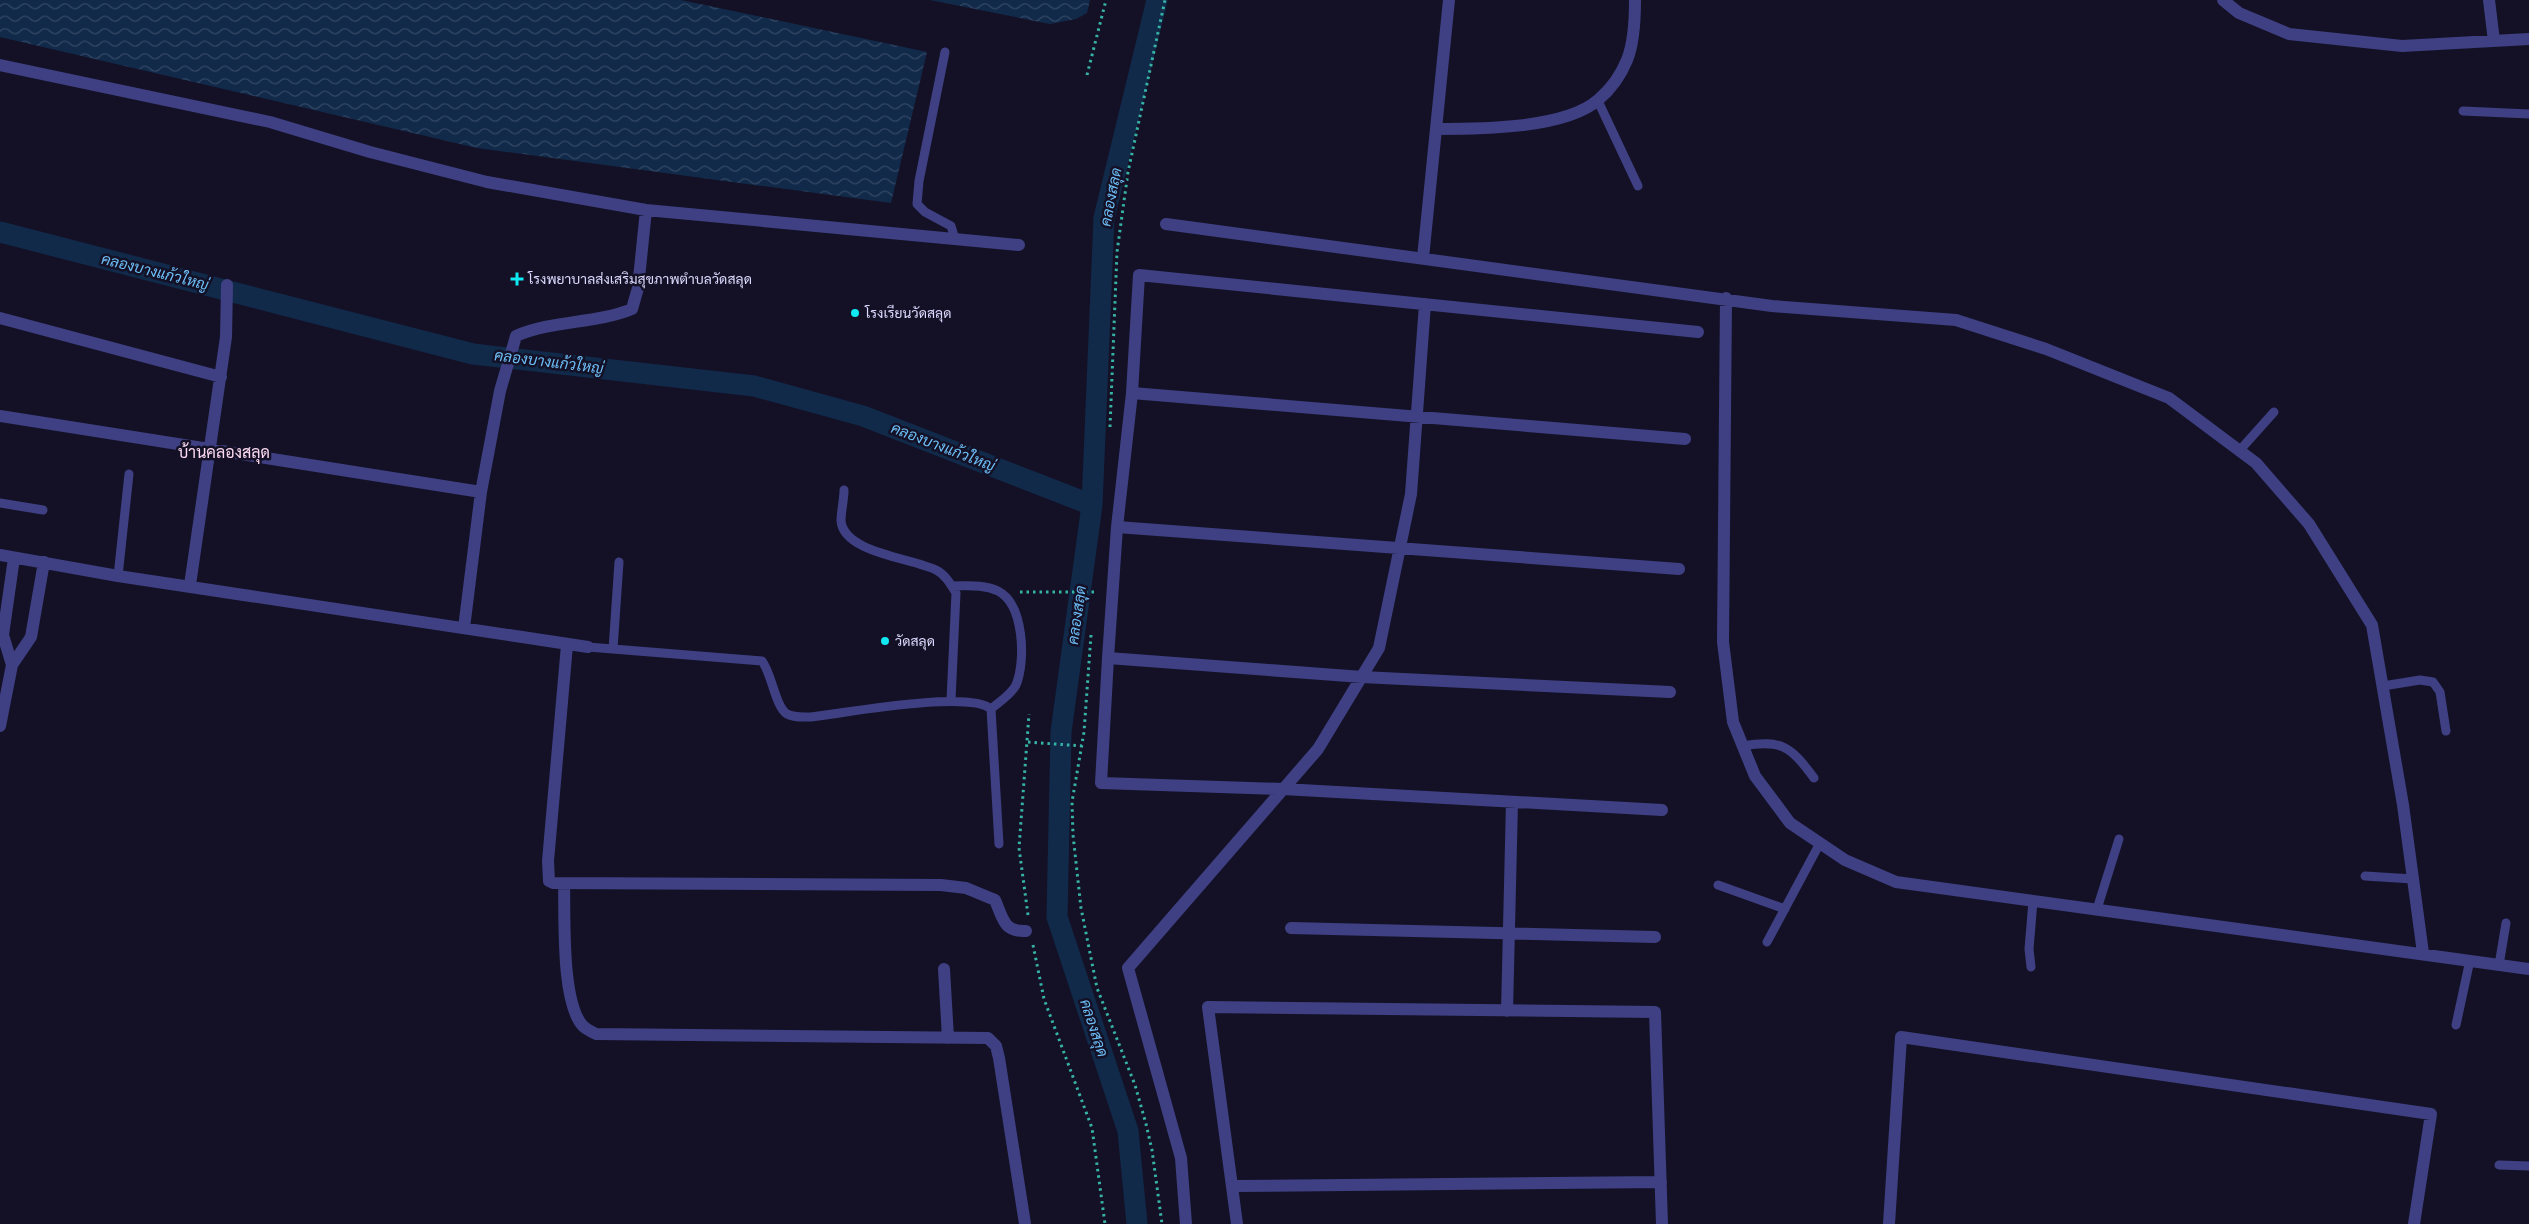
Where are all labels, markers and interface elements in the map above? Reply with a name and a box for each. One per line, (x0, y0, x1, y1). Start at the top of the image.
water label: คลองสลุด (1095, 166, 1128, 228)
water label: คลองบางแก้วใหญ่ (99, 248, 212, 296)
place label: โรงพยาบาลส่งเสริมสุขภาพตำบลวัดสลุด (527, 269, 752, 289)
marker: โรงพยาบาลส่งเสริมสุขภาพตำบลวัดสลุด (510, 272, 524, 286)
place label: โรงเรียนวัดสลุด (864, 303, 951, 323)
marker: โรงเรียนวัดสลุด (849, 307, 861, 319)
water label: คลองบางแก้วใหญ่ (493, 344, 606, 380)
water label: คลองบางแก้วใหญ่ (888, 417, 999, 477)
district label: บ้านคลองสลุด (178, 441, 270, 464)
water label: คลองสลุด (1062, 584, 1092, 646)
place label: วัดสลุด (895, 631, 935, 651)
marker: วัดสลุด (879, 635, 891, 647)
water label: คลองสลุด (1074, 996, 1114, 1060)

